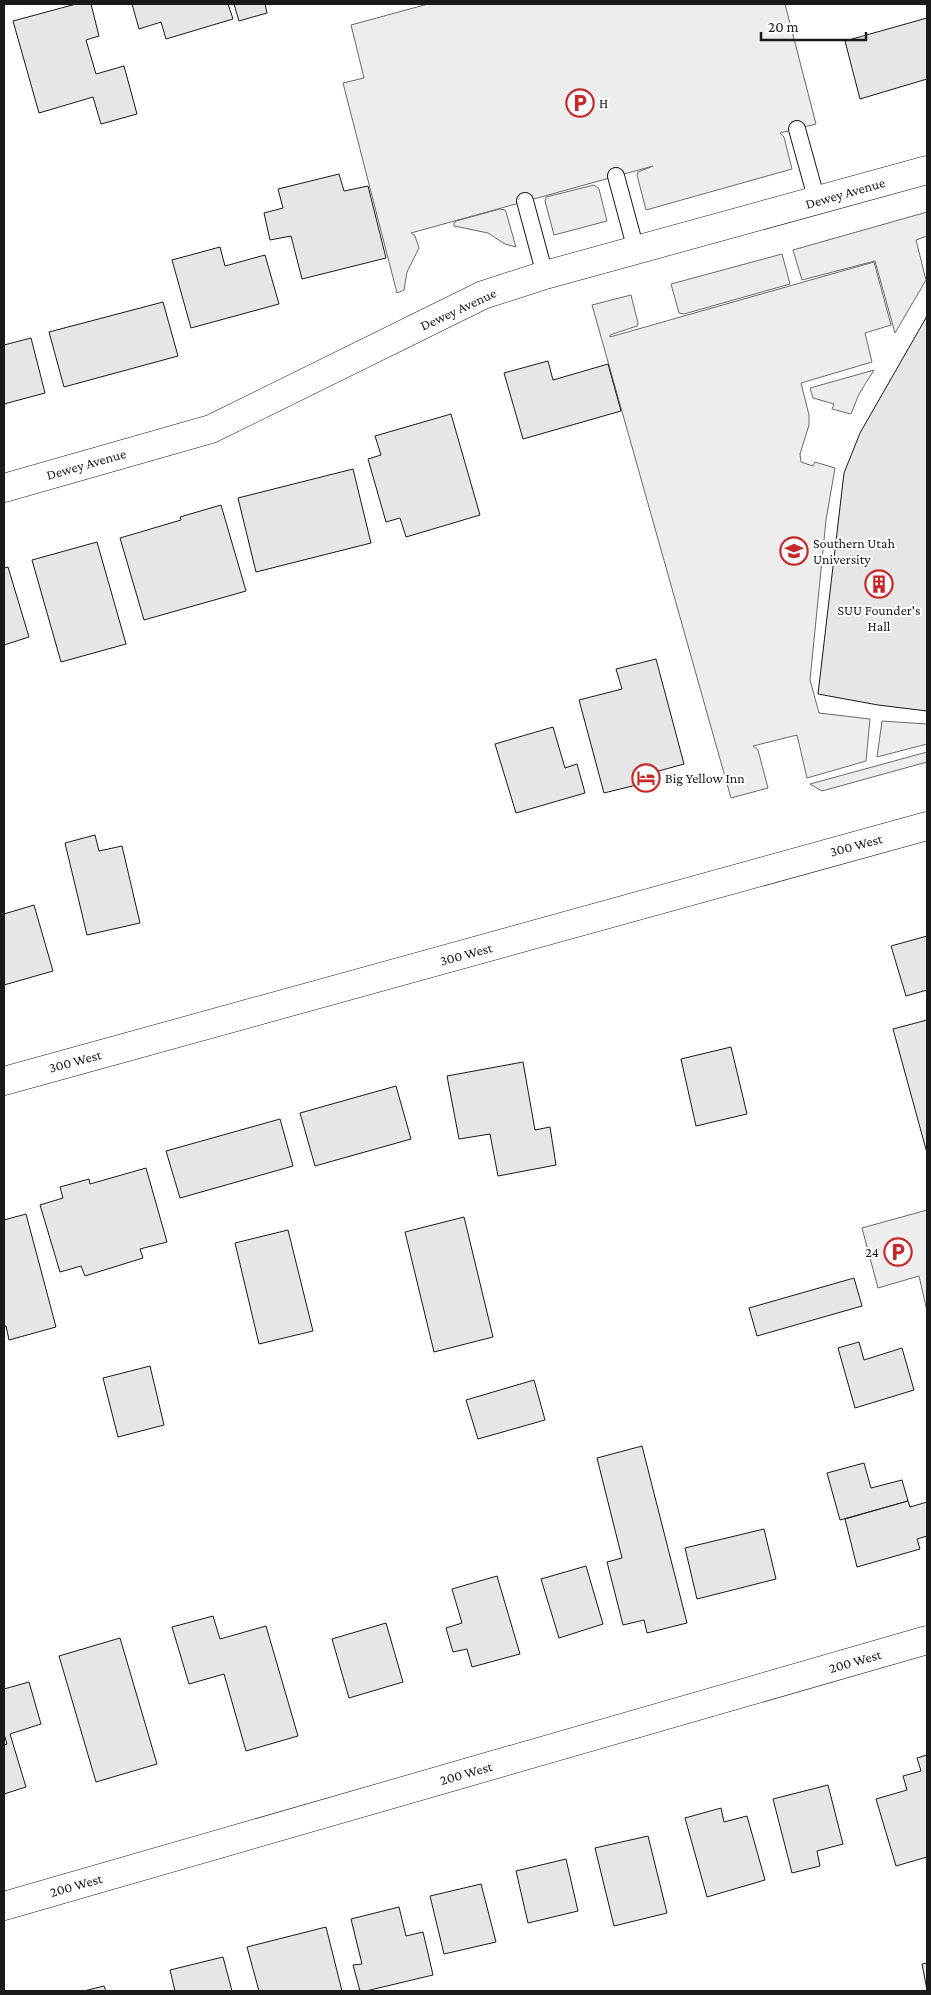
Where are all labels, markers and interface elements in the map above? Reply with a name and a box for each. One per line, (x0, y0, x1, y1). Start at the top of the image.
scale bar (761, 10, 866, 42)
text: 20 m (768, 19, 799, 35)
parking icon: H (565, 88, 595, 118)
place label: H (599, 95, 608, 111)
street label: Dewey Avenue (803, 174, 887, 212)
street label: Dewey Avenue (417, 284, 499, 334)
street label: Dewey Avenue (44, 445, 128, 483)
place label: Southern Utah University (813, 535, 895, 567)
school or university icon: Southern Utah University (779, 536, 809, 566)
building icon: SUU Founder's Hall (864, 569, 894, 599)
place label: SUU Founder's Hall (837, 602, 921, 634)
hotel icon: Big Yellow Inn (631, 763, 661, 793)
place label: Big Yellow Inn (665, 770, 745, 786)
street label: 300 West (828, 830, 884, 860)
street label: 300 West (438, 939, 494, 969)
street label: 300 West (47, 1046, 103, 1076)
parking icon: 24 (883, 1237, 913, 1267)
place label: 24 (865, 1244, 879, 1260)
street label: 200 West (827, 1646, 883, 1676)
street label: 200 West (438, 1758, 494, 1788)
street label: 200 West (48, 1870, 104, 1900)

